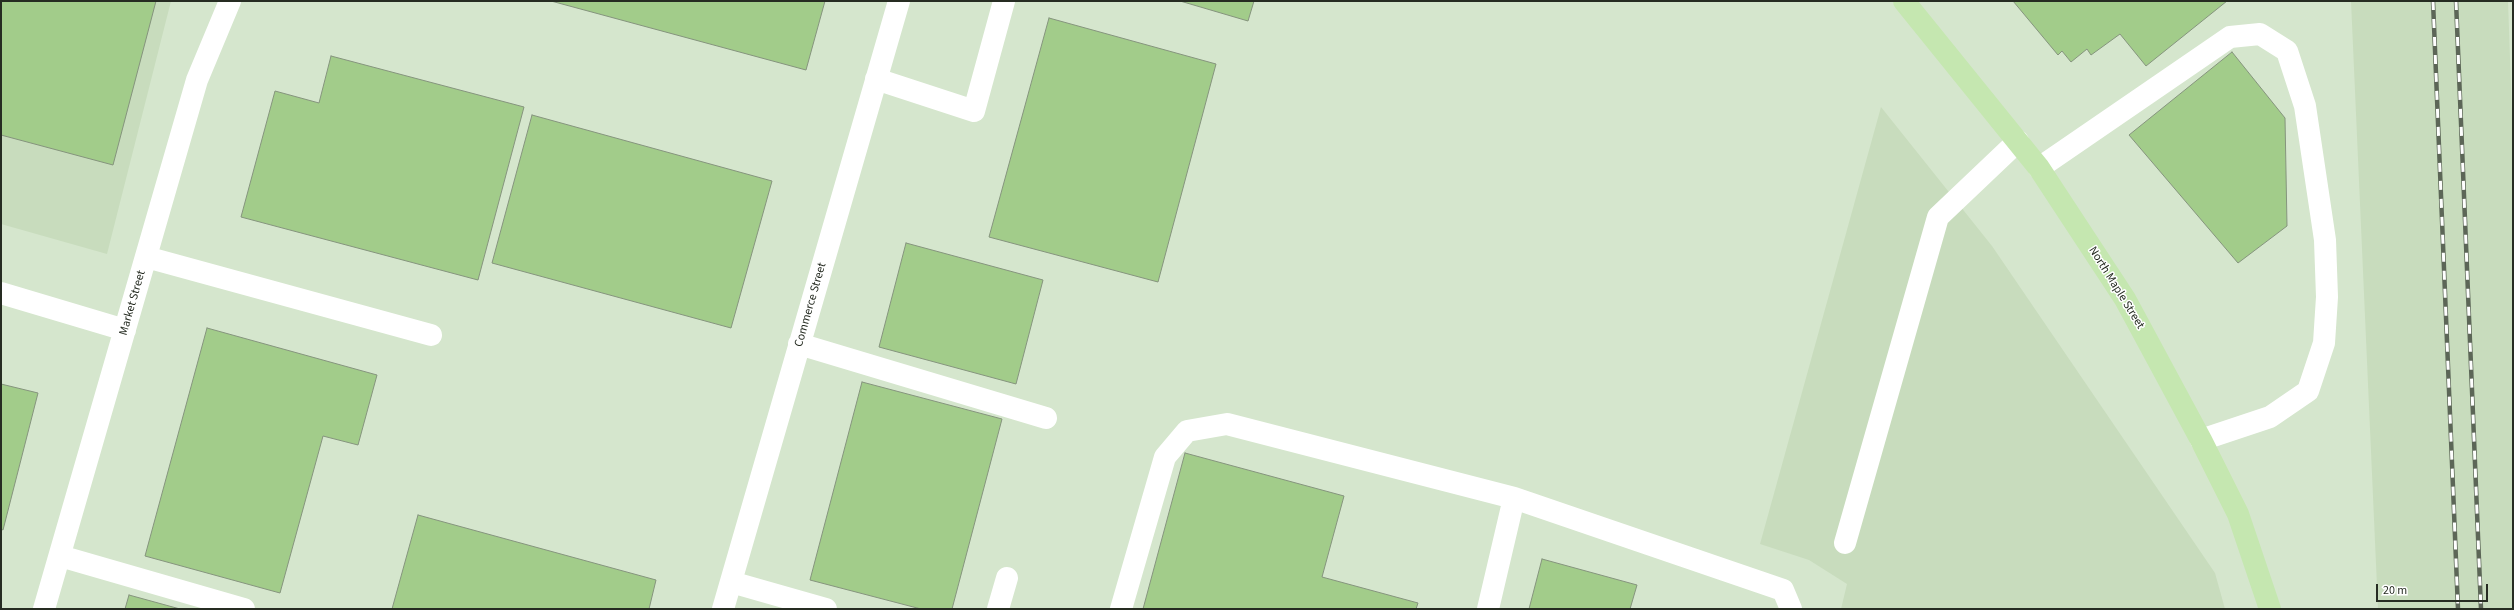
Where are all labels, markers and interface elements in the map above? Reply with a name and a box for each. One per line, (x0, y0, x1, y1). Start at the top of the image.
street label: North Maple Street (2085, 244, 2147, 332)
street label: Commerce Street (792, 261, 830, 349)
street label: Market Street (117, 269, 149, 337)
scale bar (2378, 576, 2490, 602)
text: 20 m (2383, 582, 2407, 599)

